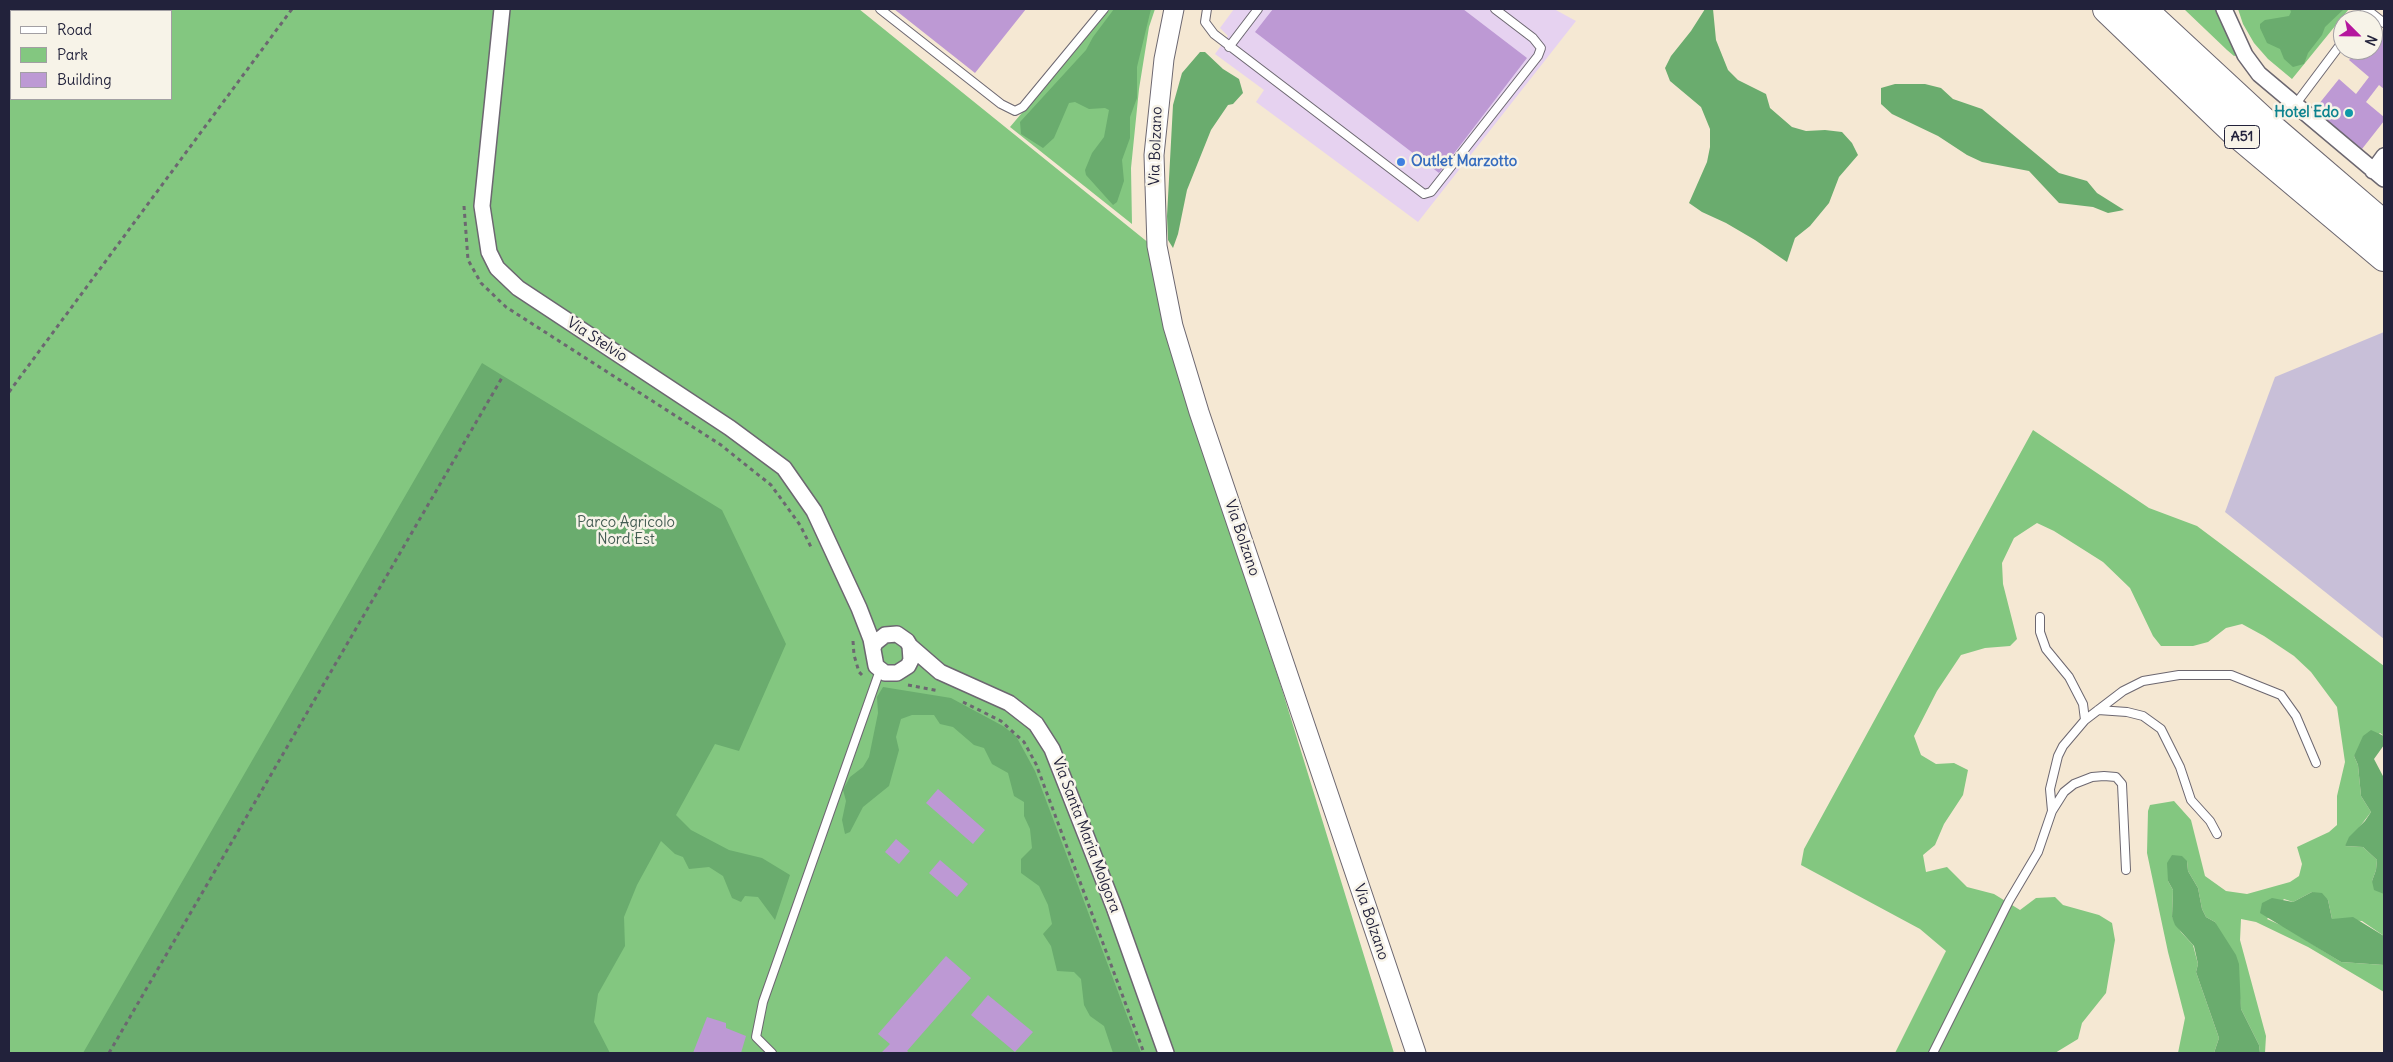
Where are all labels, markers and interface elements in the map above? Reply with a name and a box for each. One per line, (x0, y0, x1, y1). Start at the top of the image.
legend (10, 10, 172, 100)
north arrow (2333, 10, 2383, 60)
text: Road (57, 20, 92, 39)
text: N (2361, 32, 2381, 48)
text: Park (57, 45, 88, 64)
text: Building (57, 70, 112, 89)
place label: Hotel Edo (2274, 104, 2339, 122)
street label: Via Bolzano (1146, 106, 1166, 186)
marker: Hotel Edo (2343, 107, 2355, 119)
road number: A51 (2224, 125, 2260, 148)
place label: Outlet Marzotto (1411, 153, 1517, 171)
marker: Outlet Marzotto (1395, 156, 1407, 168)
street label: Via Stelvio (563, 314, 631, 366)
street label: Via Bolzano (1221, 498, 1263, 578)
park label: Parco Agricolo Nord Est (577, 514, 675, 549)
street label: Via Santa Maria Molgora (1048, 755, 1124, 915)
street label: Via Bolzano (1350, 882, 1392, 962)

